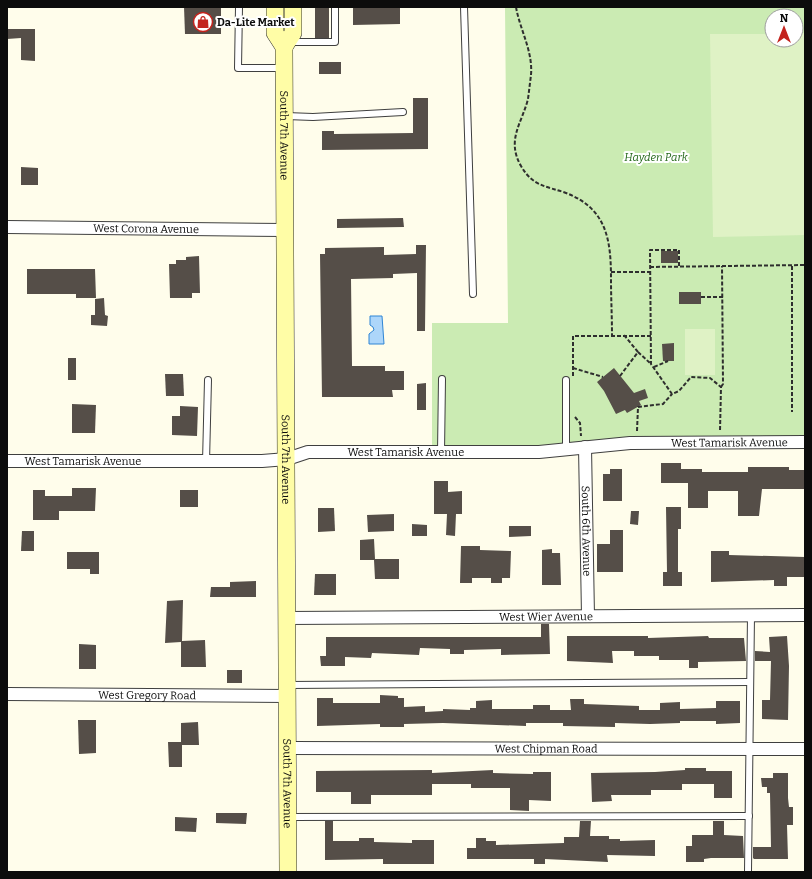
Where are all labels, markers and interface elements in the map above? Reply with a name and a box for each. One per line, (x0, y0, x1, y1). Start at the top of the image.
north arrow (764, 8, 804, 48)
shop icon: Da-Lite Market (192, 11, 214, 33)
text: N (780, 12, 789, 25)
place label: Da-Lite Market (217, 16, 295, 29)
street label: South 7th Avenue (278, 90, 291, 180)
park label: Hayden Park (624, 151, 689, 164)
street label: West Corona Avenue (93, 221, 199, 236)
street label: South 7th Avenue (279, 414, 293, 504)
street label: West Tamarisk Avenue (671, 436, 788, 449)
street label: West Tamarisk Avenue (347, 446, 464, 459)
street label: West Tamarisk Avenue (25, 455, 141, 468)
street label: South 6th Avenue (579, 486, 594, 576)
street label: West Wier Avenue (499, 610, 593, 623)
street label: West Gregory Road (98, 688, 197, 702)
street label: South 7th Avenue (281, 738, 294, 828)
street label: West Chipman Road (494, 742, 598, 755)

